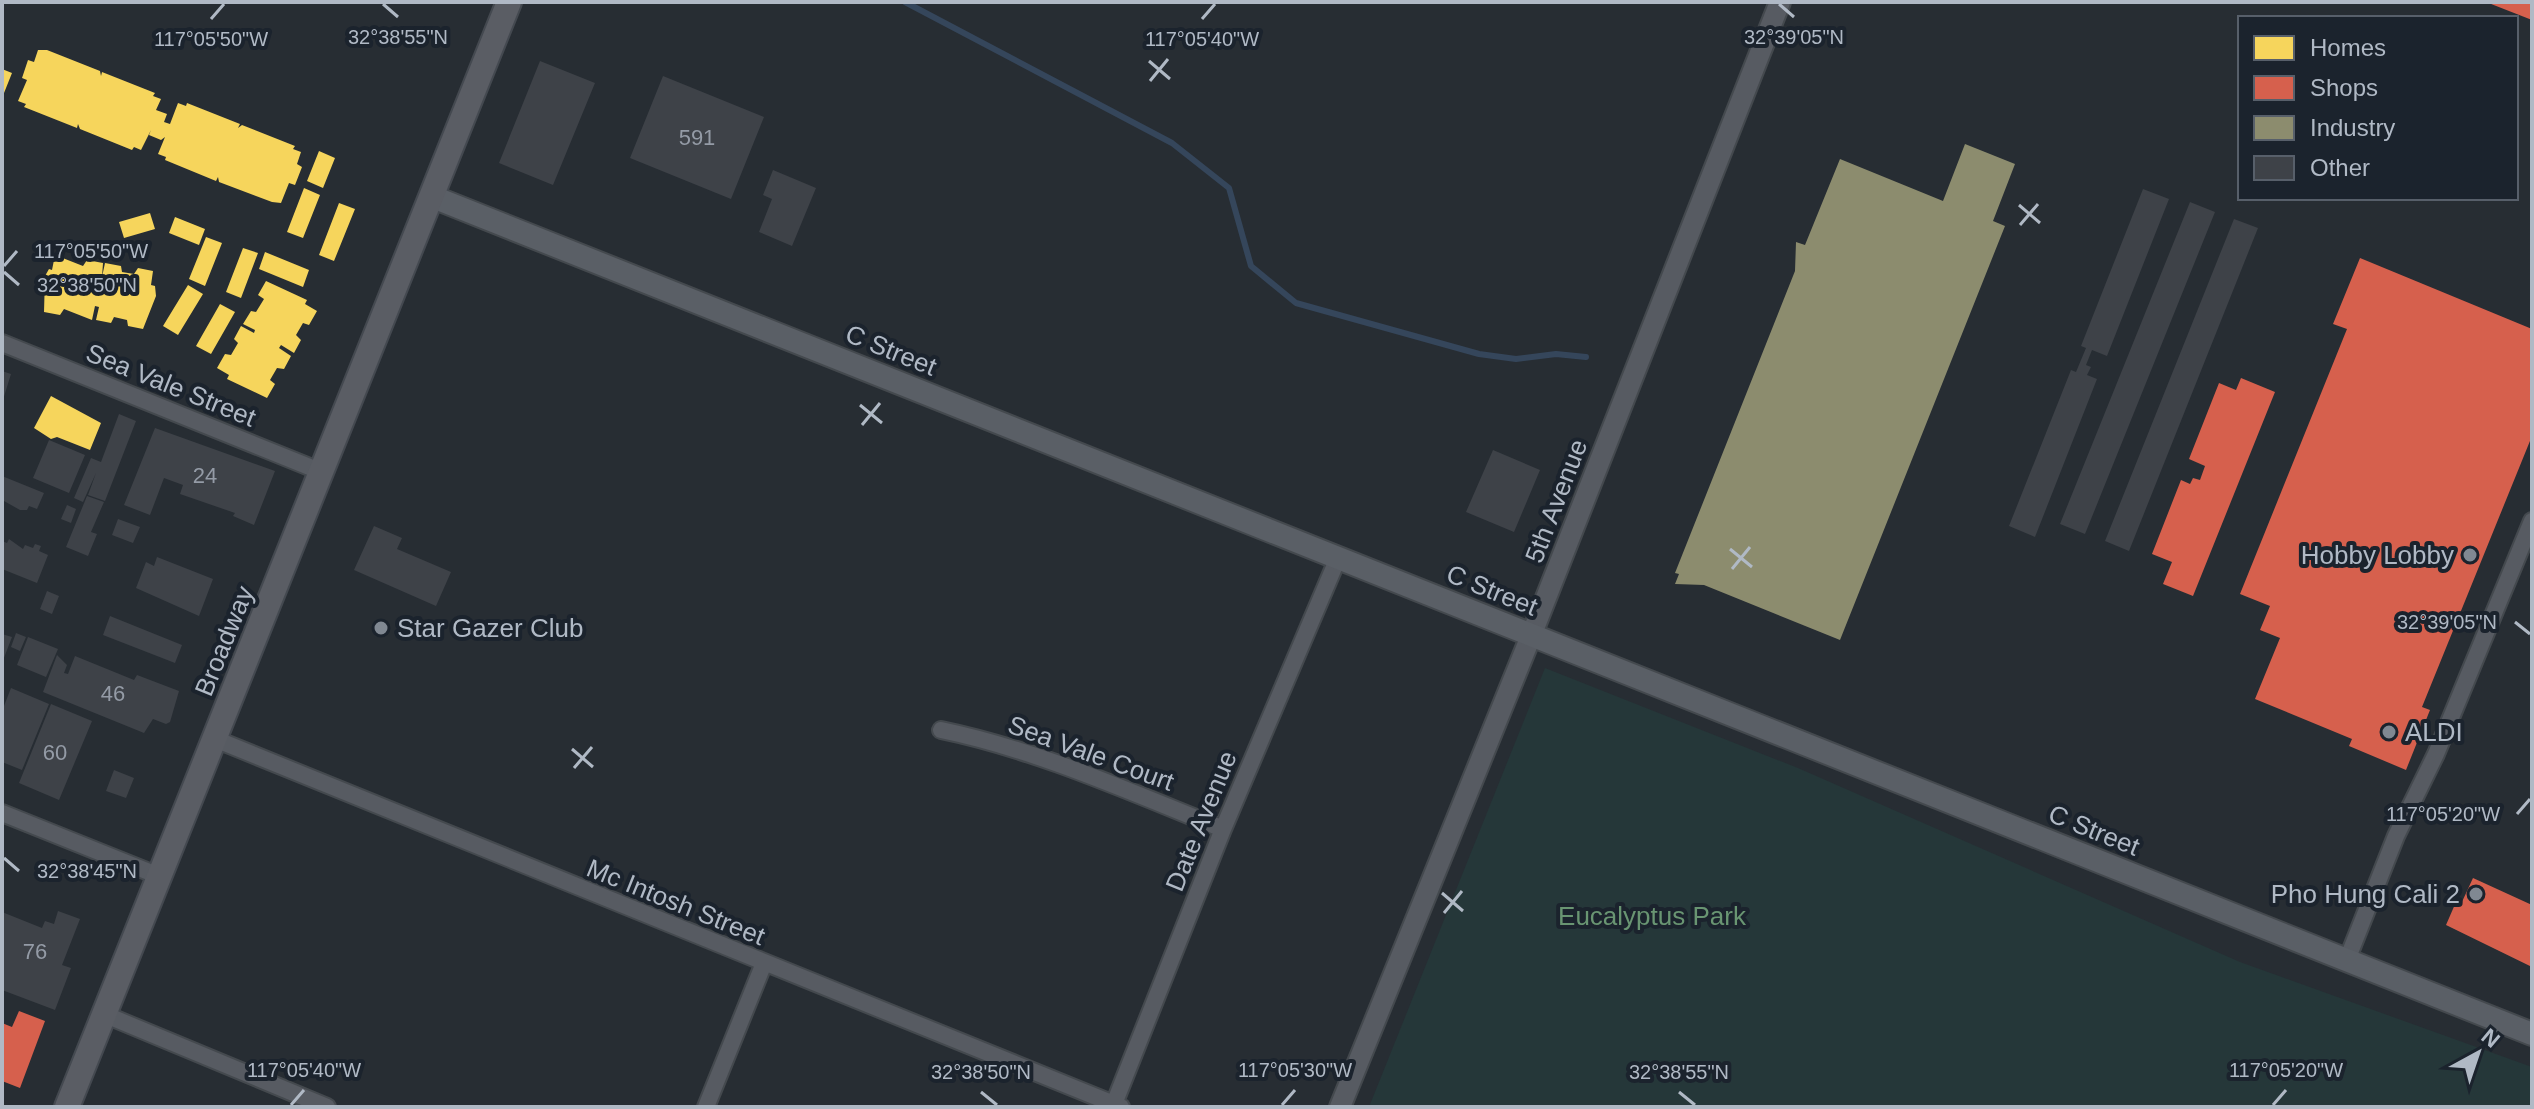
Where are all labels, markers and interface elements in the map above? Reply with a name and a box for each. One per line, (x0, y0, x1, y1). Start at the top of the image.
legend (2238, 16, 2518, 200)
text: 32°38'55"N (348, 26, 448, 48)
text: 32°39'05"N (1744, 26, 1844, 48)
text: 117°05'50"W (154, 28, 268, 50)
text: 117°05'40"W (1145, 28, 1259, 50)
text: Homes (2310, 34, 2386, 61)
text: Shops (2310, 74, 2378, 101)
text: Industry (2310, 114, 2395, 141)
house number: 591 (679, 125, 715, 150)
text: Other (2310, 154, 2370, 181)
text: 117°05'50"W (34, 240, 148, 262)
text: 32°38'50"N (37, 274, 137, 296)
street label: C Street (841, 318, 942, 382)
street label: Sea Vale Street (82, 337, 261, 433)
street label: 5th Avenue (1519, 435, 1593, 567)
house number: 24 (193, 463, 217, 488)
place label: Hobby Lobby (2301, 540, 2454, 570)
marker: Hobby Lobby (2461, 546, 2479, 564)
street label: C Street (1442, 558, 1543, 622)
street label: Broadway (188, 582, 260, 700)
text: 32°39'05"N (2397, 611, 2497, 633)
place label: Star Gazer Club (397, 613, 583, 643)
marker: Star Gazer Club (372, 619, 390, 637)
house number: 46 (101, 681, 125, 706)
street label: Sea Vale Court (1004, 709, 1179, 797)
place label: ALDI (2405, 717, 2463, 747)
marker: ALDI (2380, 723, 2398, 741)
house number: 60 (43, 740, 67, 765)
street label: Date Avenue (1159, 747, 1243, 895)
street label: C Street (2044, 798, 2145, 862)
text: 117°05'20"W (2386, 803, 2500, 825)
street label: Mc Intosh Street (583, 853, 770, 952)
text: 32°38'45"N (37, 860, 137, 882)
place label: Pho Hung Cali 2 (2271, 879, 2460, 909)
marker: Pho Hung Cali 2 (2467, 885, 2485, 903)
park label: Eucalyptus Park (1558, 901, 1747, 931)
house number: 76 (23, 939, 47, 964)
north arrow (2438, 1013, 2518, 1093)
text: N (2476, 1023, 2505, 1053)
text: 117°05'40"W (247, 1059, 361, 1081)
text: 117°05'30"W (1238, 1059, 1352, 1081)
text: 117°05'20"W (2229, 1059, 2343, 1081)
text: 32°38'50"N (931, 1061, 1031, 1083)
text: 32°38'55"N (1629, 1061, 1729, 1083)

